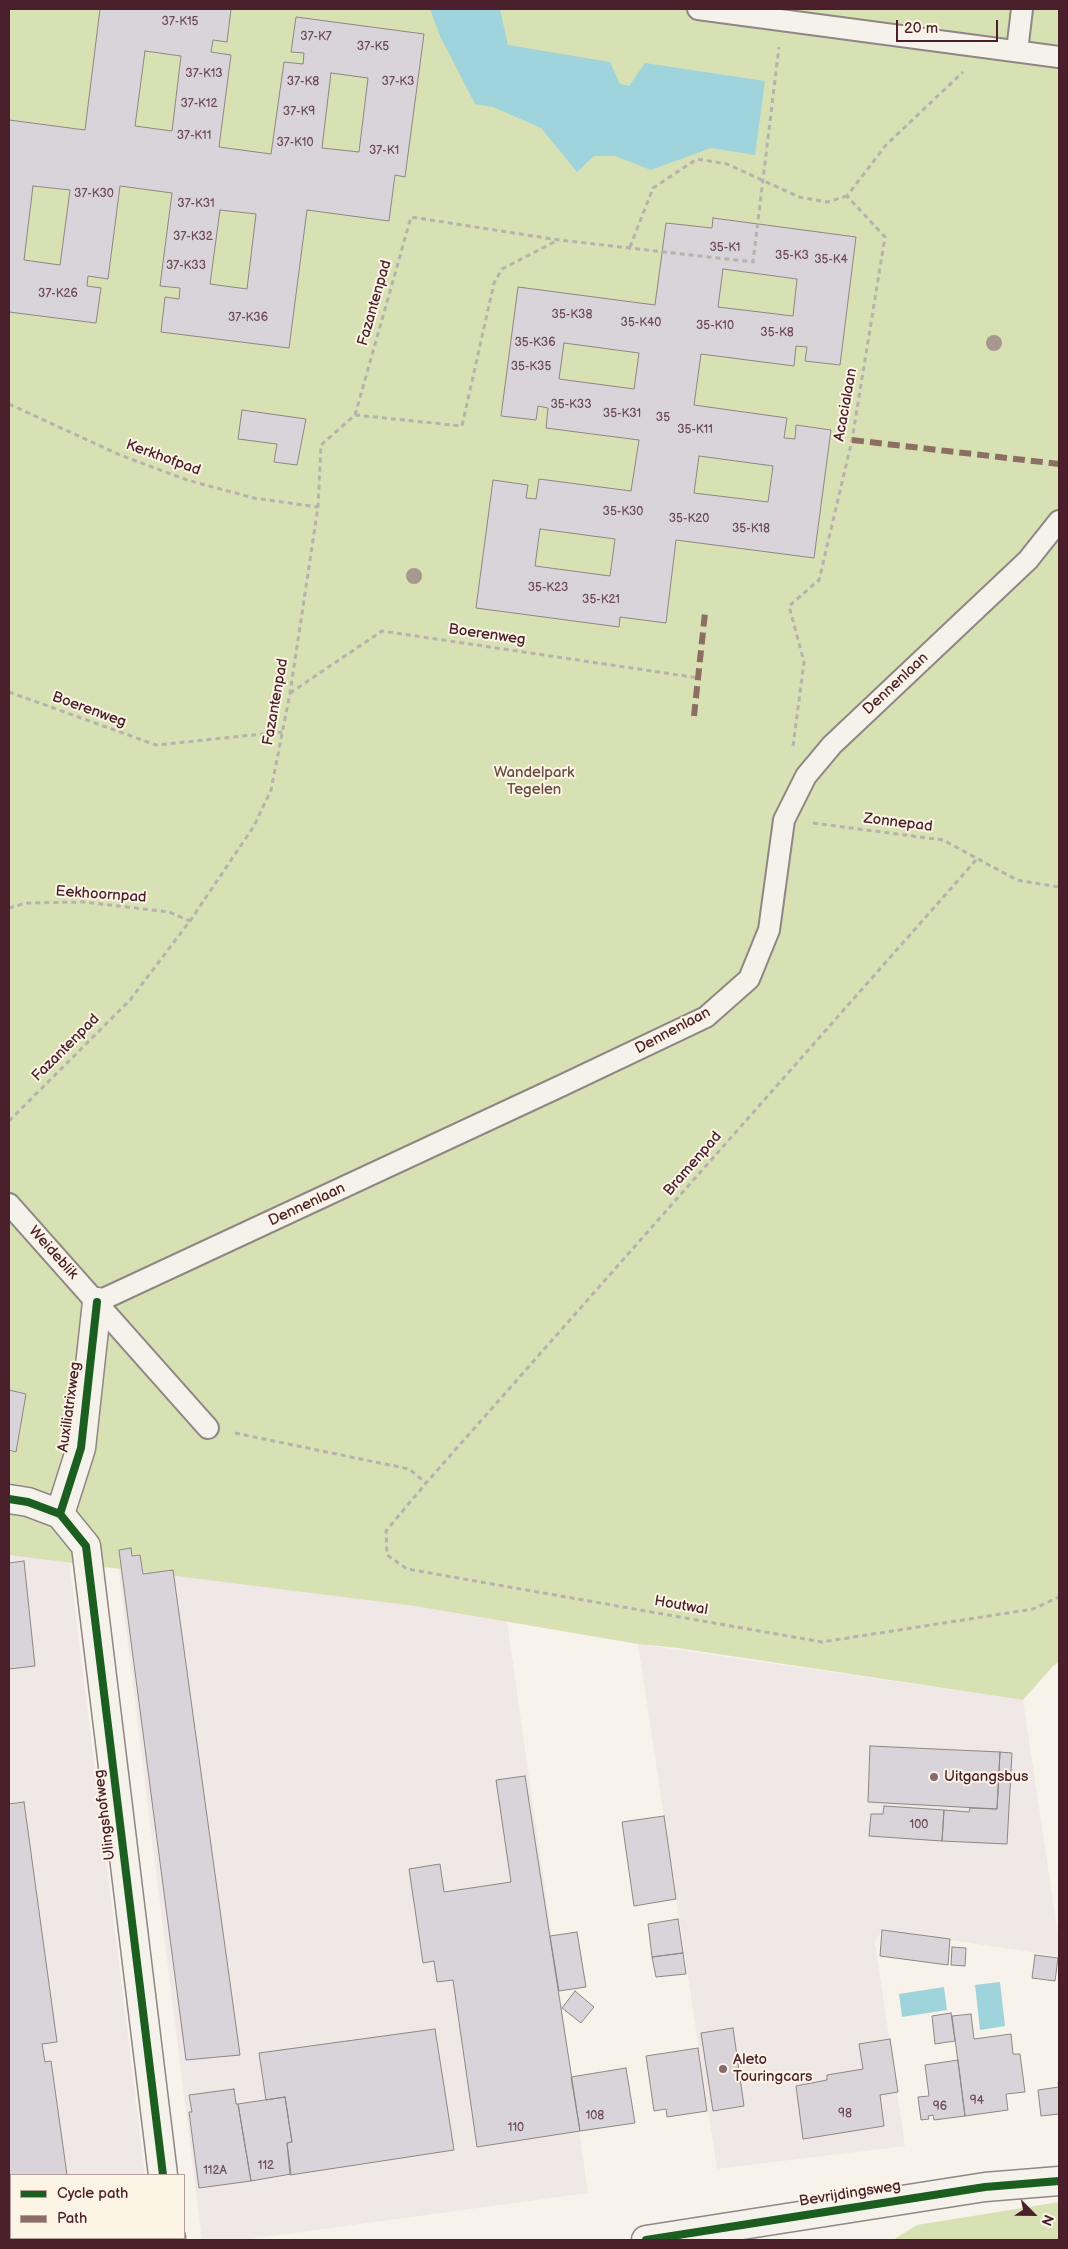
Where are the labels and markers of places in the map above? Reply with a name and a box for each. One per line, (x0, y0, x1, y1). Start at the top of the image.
place label: Uitgangsbus (944, 1768, 1028, 1786)
marker: Uitgangsbus (928, 1771, 940, 1783)
place label: Aleto Touringcars (733, 2051, 813, 2086)
marker: Aleto Touringcars (717, 2063, 729, 2075)

